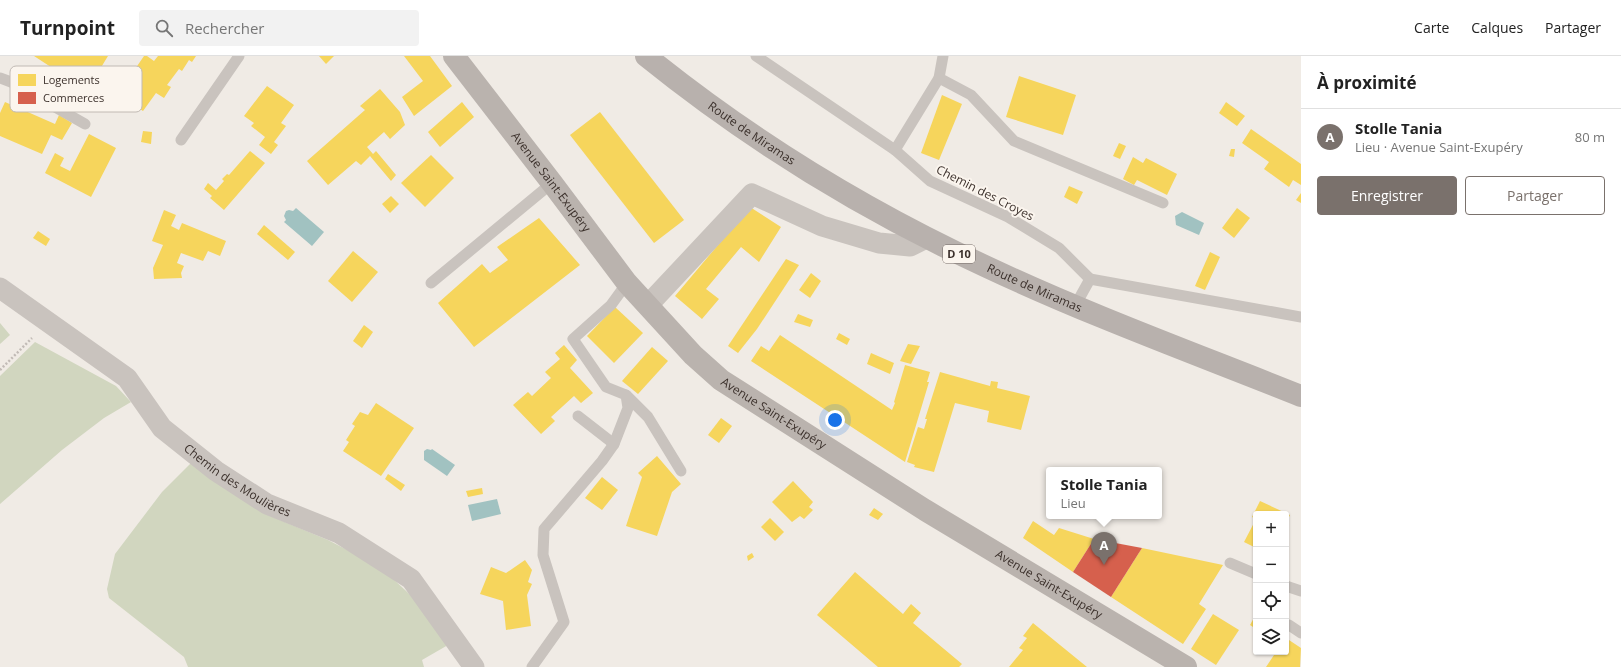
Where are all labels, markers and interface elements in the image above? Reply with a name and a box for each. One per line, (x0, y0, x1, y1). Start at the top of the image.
search box (139, 10, 419, 46)
text: Turnpoint (20, 15, 115, 41)
icon: search (153, 17, 175, 39)
text: Rechercher (185, 18, 265, 38)
text: Carte (1414, 18, 1449, 37)
text: Calques (1471, 18, 1523, 37)
text: Partager (1545, 18, 1601, 37)
legend (10, 66, 142, 112)
text: À proximité (1317, 71, 1416, 94)
text: Logements (43, 72, 100, 87)
text: Commerces (43, 90, 104, 105)
street label: Route de Miramas (705, 97, 799, 169)
text: Stolle Tania (1355, 118, 1442, 138)
street label: Avenue Saint-Exupéry (508, 128, 596, 236)
text: A (1326, 128, 1334, 146)
text: 80 m (1575, 128, 1605, 146)
text: Lieu · Avenue Saint-Exupéry (1355, 138, 1523, 156)
street label: Chemin des Croyes (934, 161, 1037, 225)
button: Enregistrer (1317, 176, 1457, 215)
button: Partager (1465, 176, 1605, 215)
road number: D 10 (943, 245, 975, 263)
street label: Route de Miramas (984, 259, 1085, 316)
street label: Avenue Saint-Exupéry (718, 373, 831, 454)
your location (825, 410, 845, 430)
street label: Chemin des Moulières (180, 440, 294, 521)
popup (1046, 467, 1162, 519)
text: Stolle Tania (1060, 474, 1148, 494)
text: Lieu (1060, 494, 1086, 512)
map controls (1253, 511, 1289, 655)
button: + (1253, 511, 1289, 547)
pin: A (1091, 532, 1117, 565)
street label: Avenue Saint-Exupéry (992, 545, 1107, 623)
button: − (1253, 547, 1289, 583)
button: locate (1253, 583, 1289, 619)
button: layers (1253, 619, 1289, 655)

